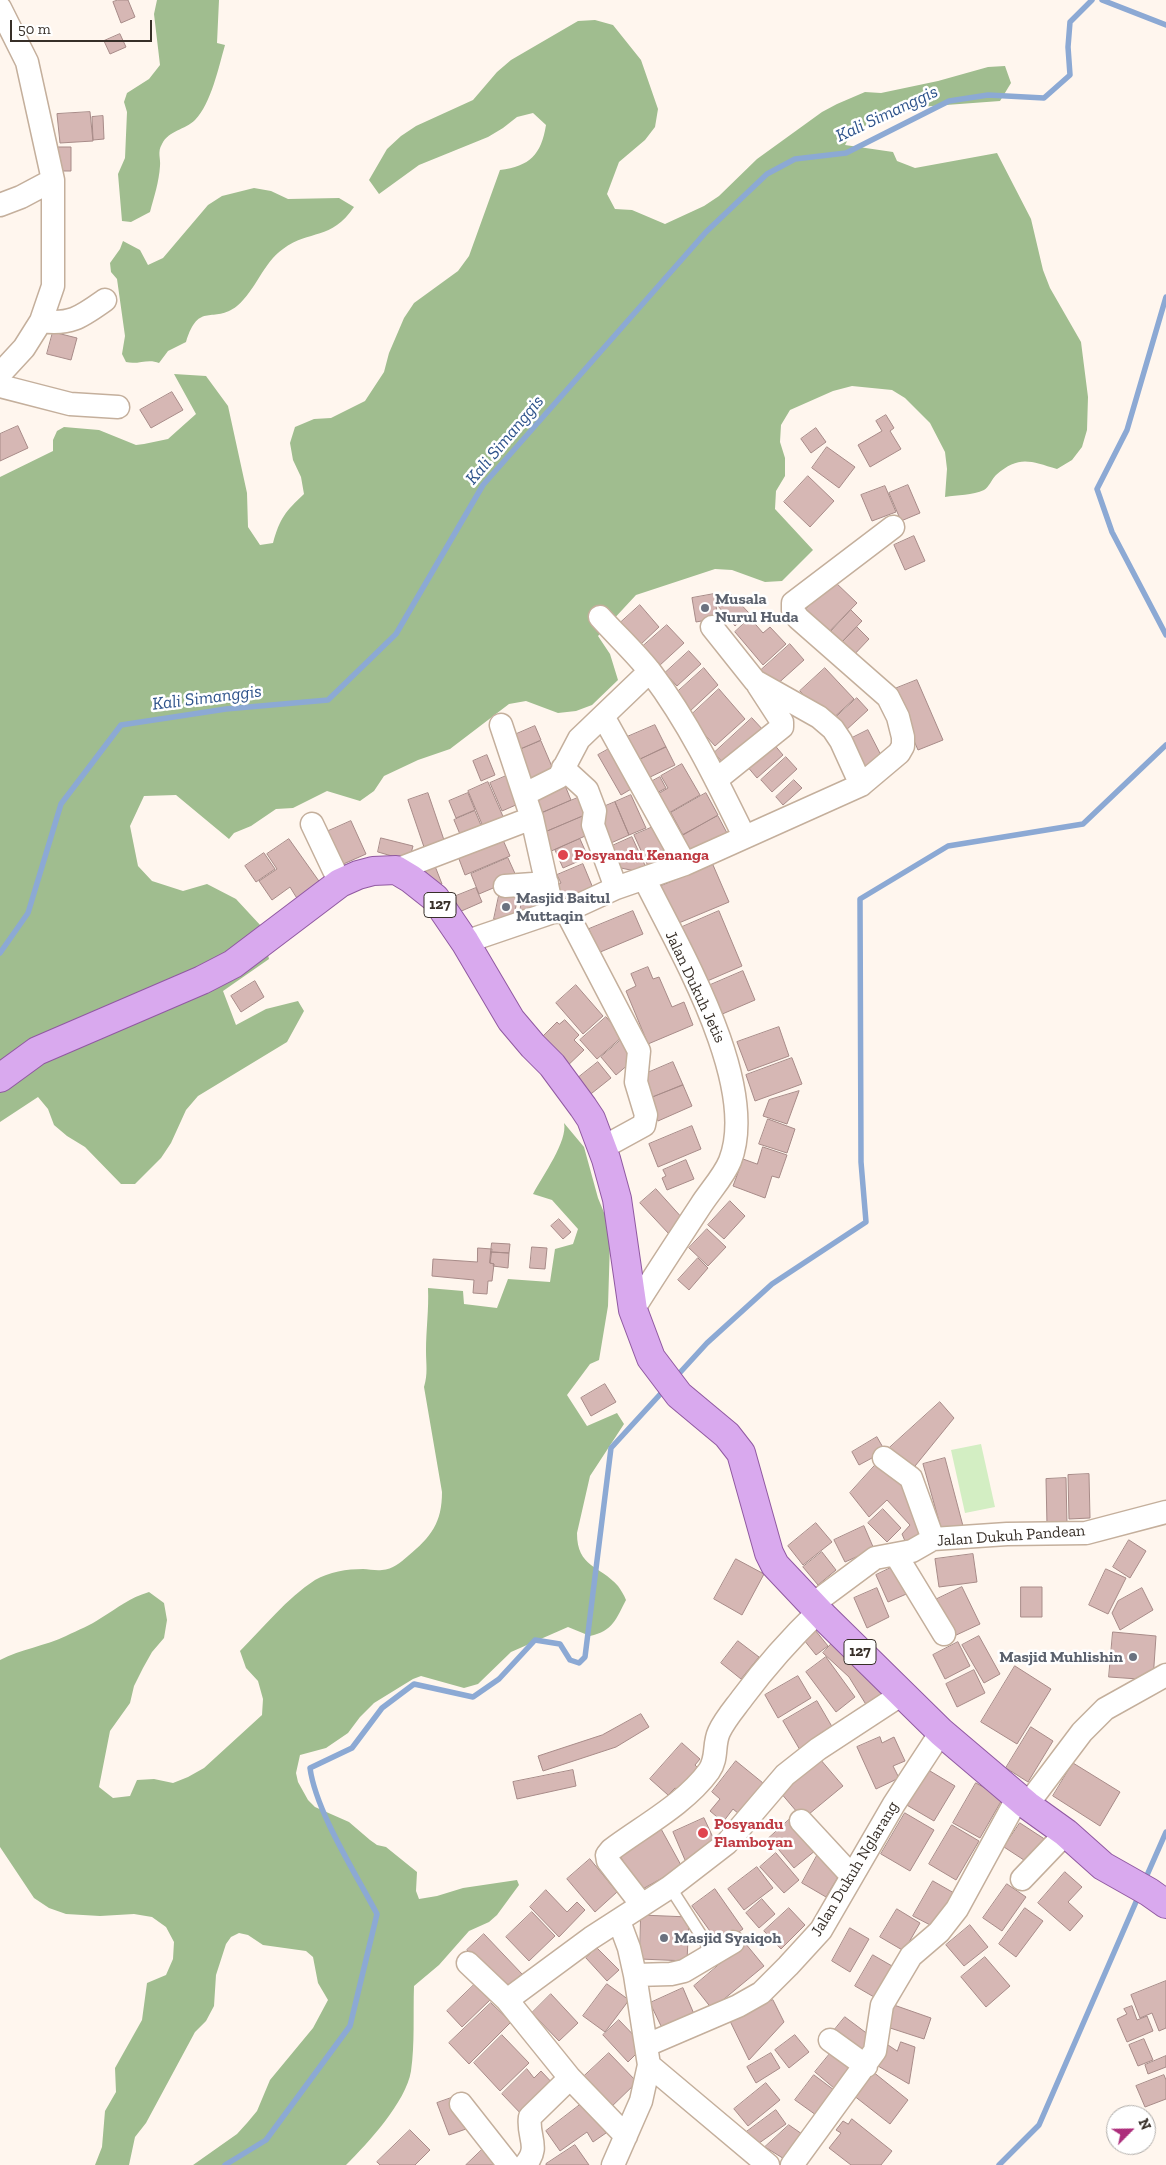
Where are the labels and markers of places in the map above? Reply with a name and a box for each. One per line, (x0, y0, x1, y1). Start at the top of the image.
place label: Musala Nurul Huda (715, 589, 799, 627)
marker: Musala Nurul Huda (699, 602, 711, 614)
place label: Posyandu Kenanga (574, 845, 709, 865)
marker: Posyandu Kenanga (556, 848, 570, 862)
place label: Masjid Baitul Muttaqin (516, 888, 610, 926)
marker: Masjid Baitul Muttaqin (500, 901, 512, 913)
place label: Masjid Muhlishin (999, 1647, 1123, 1667)
marker: Masjid Muhlishin (1127, 1651, 1139, 1663)
place label: Posyandu Flamboyan (714, 1814, 793, 1852)
marker: Posyandu Flamboyan (696, 1826, 710, 1840)
place label: Masjid Syaiqoh (674, 1928, 782, 1948)
marker: Masjid Syaiqoh (658, 1932, 670, 1944)

